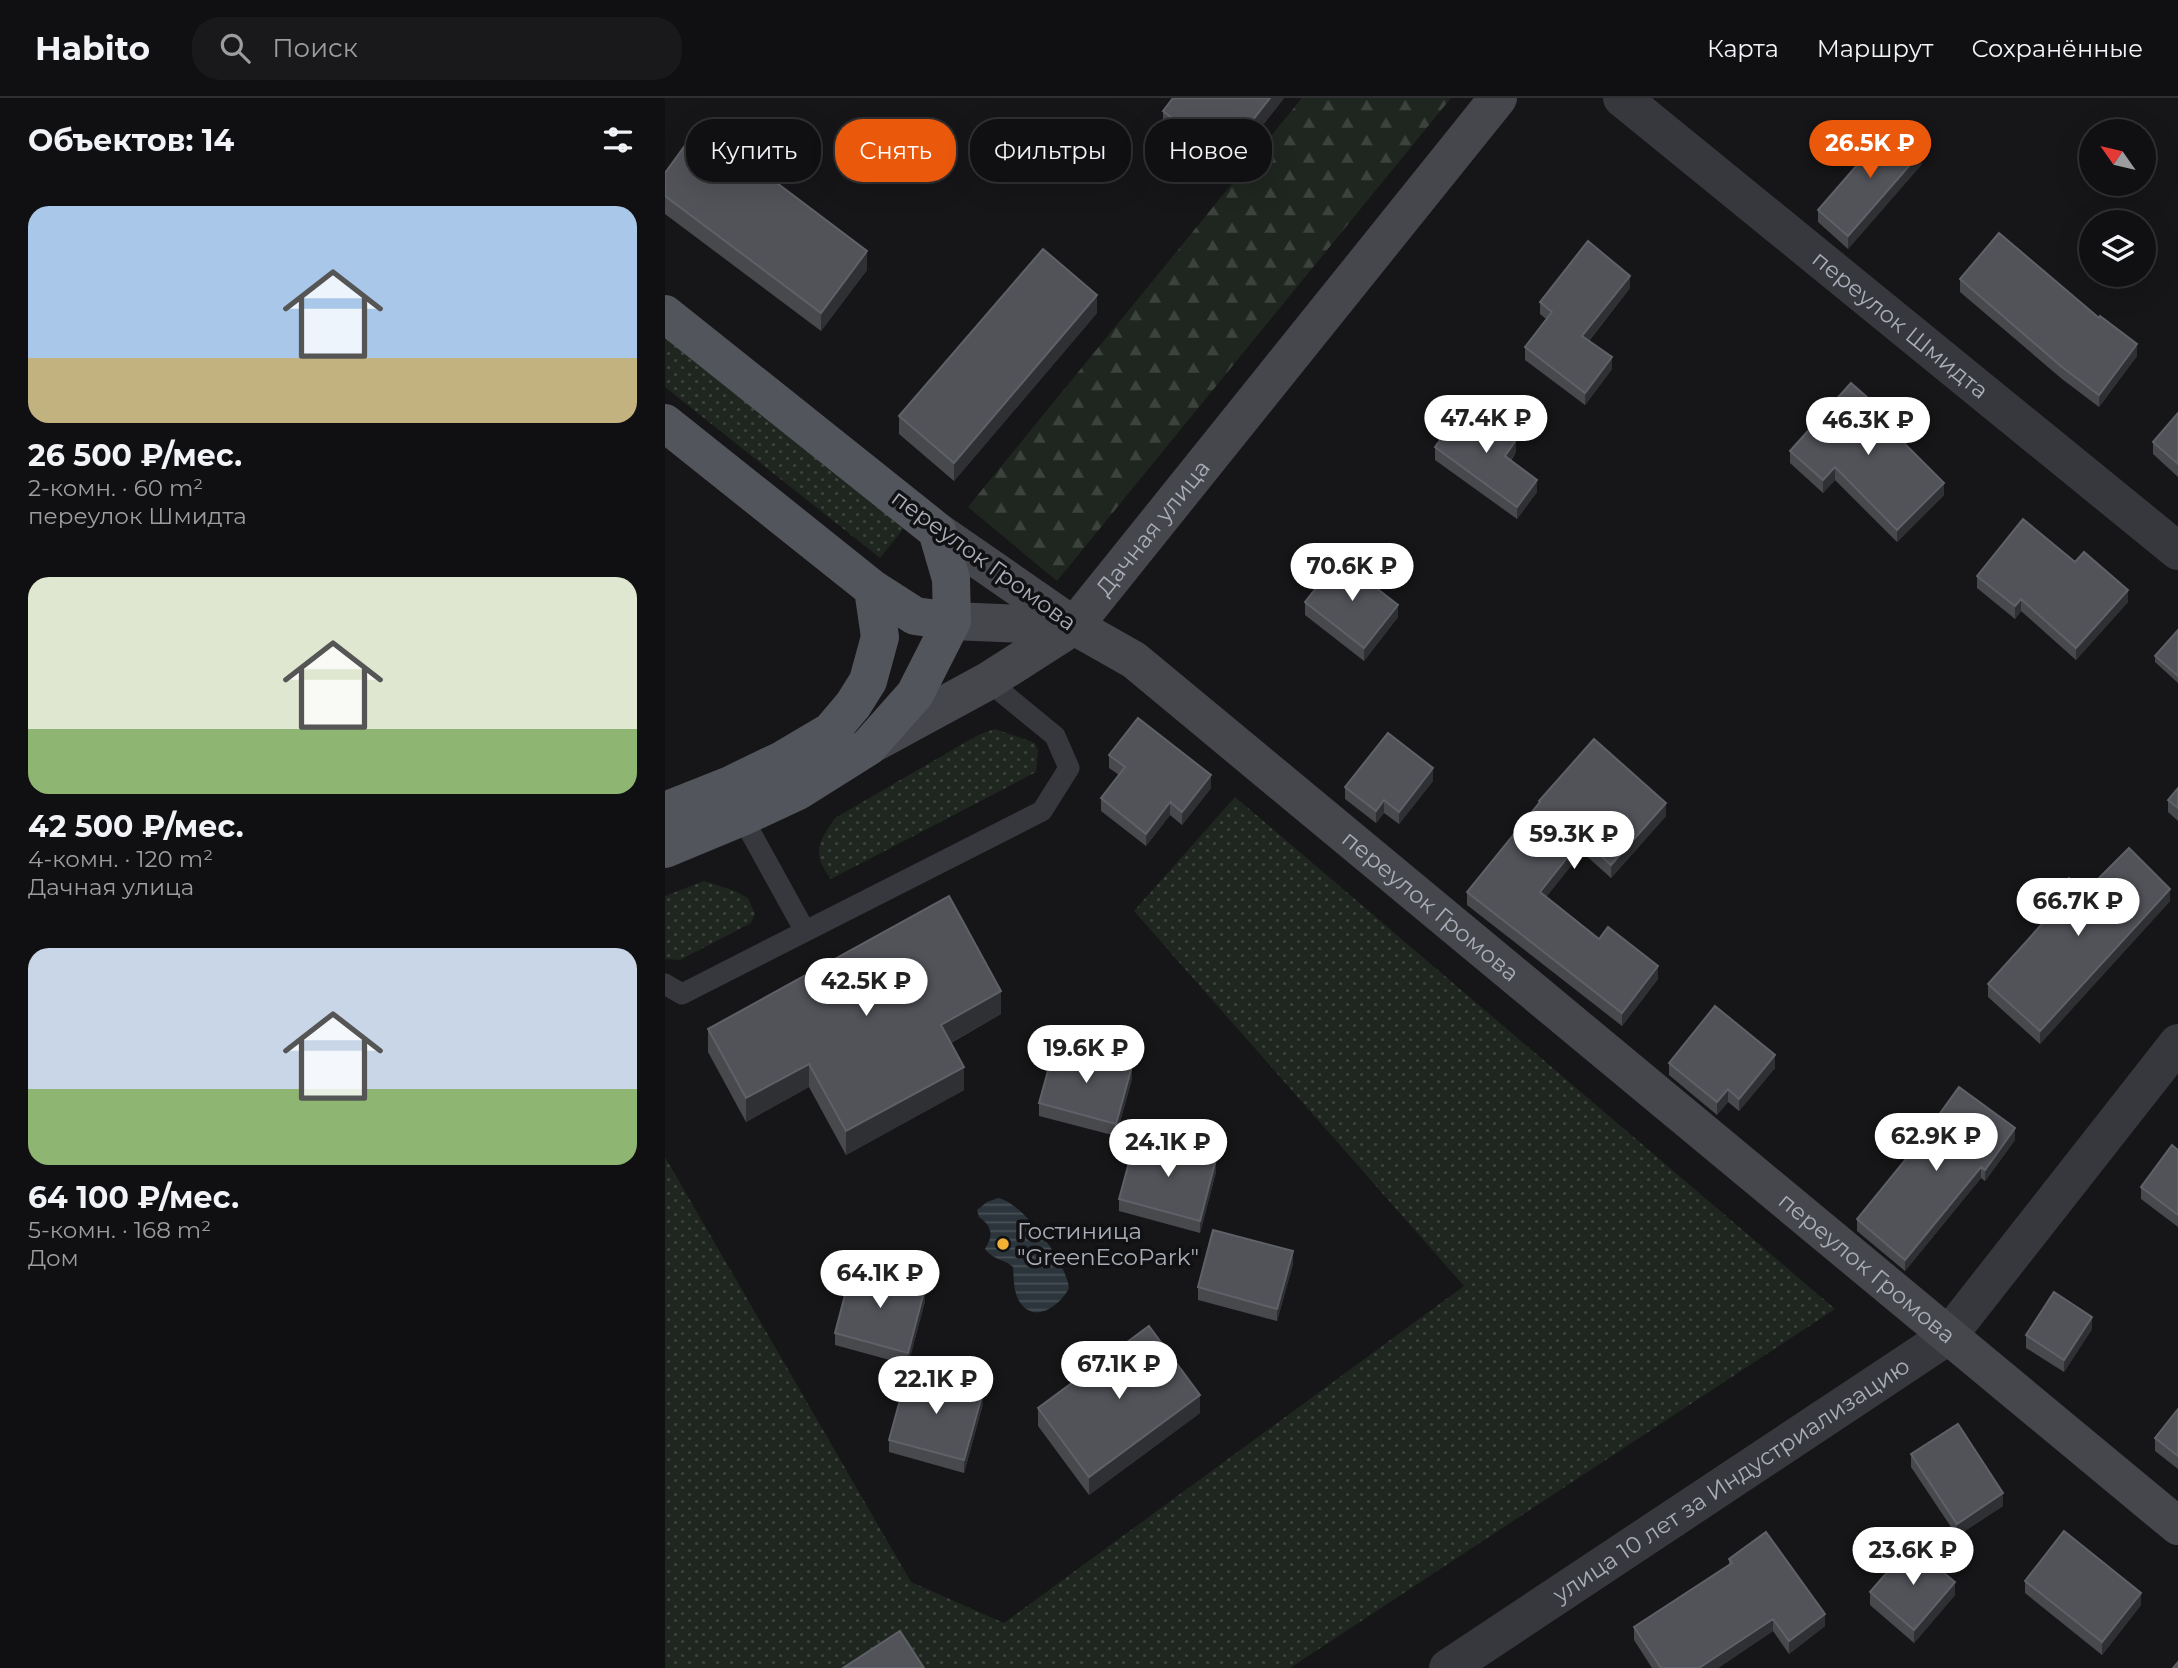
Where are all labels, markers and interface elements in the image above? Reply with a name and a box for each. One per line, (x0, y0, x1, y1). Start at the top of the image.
search box (192, 17, 682, 80)
text: Habito (35, 28, 150, 68)
icon: search (216, 29, 254, 67)
text: Поиск (272, 32, 358, 64)
text: Карта (1707, 34, 1779, 63)
text: Маршрут (1817, 34, 1933, 63)
text: Сохранённые (1971, 34, 2143, 63)
chip: Купить (686, 119, 821, 182)
chip: Снять (835, 119, 956, 182)
chip: Фильтры (970, 119, 1131, 182)
chip: Новое (1145, 119, 1272, 182)
north arrow (2079, 119, 2156, 196)
map controls (2079, 119, 2156, 287)
pin: 26.5K ₽ (1805, 120, 1935, 180)
icon: filters (599, 121, 637, 159)
text: Объектов: 14 (28, 122, 234, 159)
text: 26.5K ₽ (1825, 129, 1915, 157)
button: layers (2079, 210, 2156, 287)
street label: переулок Шмидта (1807, 245, 1994, 405)
icon: home (270, 251, 396, 377)
pin: 47.4K ₽ (1421, 396, 1551, 455)
pin: 46.3K ₽ (1803, 398, 1933, 457)
text: 47.4K ₽ (1440, 404, 1532, 432)
text: 46.3K ₽ (1822, 406, 1914, 434)
text: 26 500 ₽/мес. (28, 437, 242, 474)
street label: Дачная улица (1090, 454, 1216, 601)
text: 2-комн. · 60 m² (28, 474, 203, 502)
street label: переулок Громова (886, 484, 1082, 636)
text: переулок Шмидта (28, 502, 247, 530)
pin: 70.6K ₽ (1287, 544, 1417, 603)
text: 70.6K ₽ (1307, 552, 1397, 580)
icon: home (270, 622, 396, 748)
text: 42 500 ₽/мес. (28, 808, 244, 845)
pin: 59.3K ₽ (1509, 812, 1639, 871)
text: 59.3K ₽ (1529, 820, 1619, 848)
street label: переулок Громова (1336, 825, 1525, 987)
text: 4-комн. · 120 m² (28, 845, 213, 873)
text: Дачная улица (28, 873, 194, 901)
pin: 66.7K ₽ (2013, 878, 2143, 938)
text: 66.7K ₽ (2033, 887, 2123, 915)
pin: 42.5K ₽ (801, 958, 931, 1018)
text: 42.5K ₽ (821, 967, 911, 995)
icon: home (270, 993, 396, 1119)
pin: 19.6K ₽ (1021, 1026, 1151, 1085)
text: 19.6K ₽ (1043, 1034, 1129, 1062)
pin: 62.9K ₽ (1871, 1114, 2001, 1173)
pin: 24.1K ₽ (1103, 1119, 1233, 1179)
text: 62.9K ₽ (1891, 1122, 1981, 1150)
text: 24.1K ₽ (1125, 1128, 1211, 1156)
text: 64 100 ₽/мес. (28, 1179, 239, 1216)
street label: переулок Громова (1773, 1187, 1961, 1349)
text: 5-комн. · 168 m² (28, 1216, 211, 1244)
place label: Гостиница "GreenEcoPark" (1017, 1217, 1199, 1271)
marker: Гостиница "GreenEcoPark" (995, 1236, 1011, 1252)
text: Дом (28, 1244, 79, 1272)
pin: 64.1K ₽ (815, 1250, 945, 1310)
text: 64.1K ₽ (836, 1259, 924, 1287)
pin: 67.1K ₽ (1054, 1342, 1184, 1401)
text: 67.1K ₽ (1077, 1350, 1161, 1378)
street label: улица 10 лет за Индустриализацию (1547, 1351, 1915, 1609)
pin: 22.1K ₽ (871, 1356, 1001, 1416)
text: 22.1K ₽ (894, 1365, 978, 1393)
pin: 23.6K ₽ (1848, 1528, 1978, 1587)
text: 23.6K ₽ (1869, 1536, 1957, 1564)

